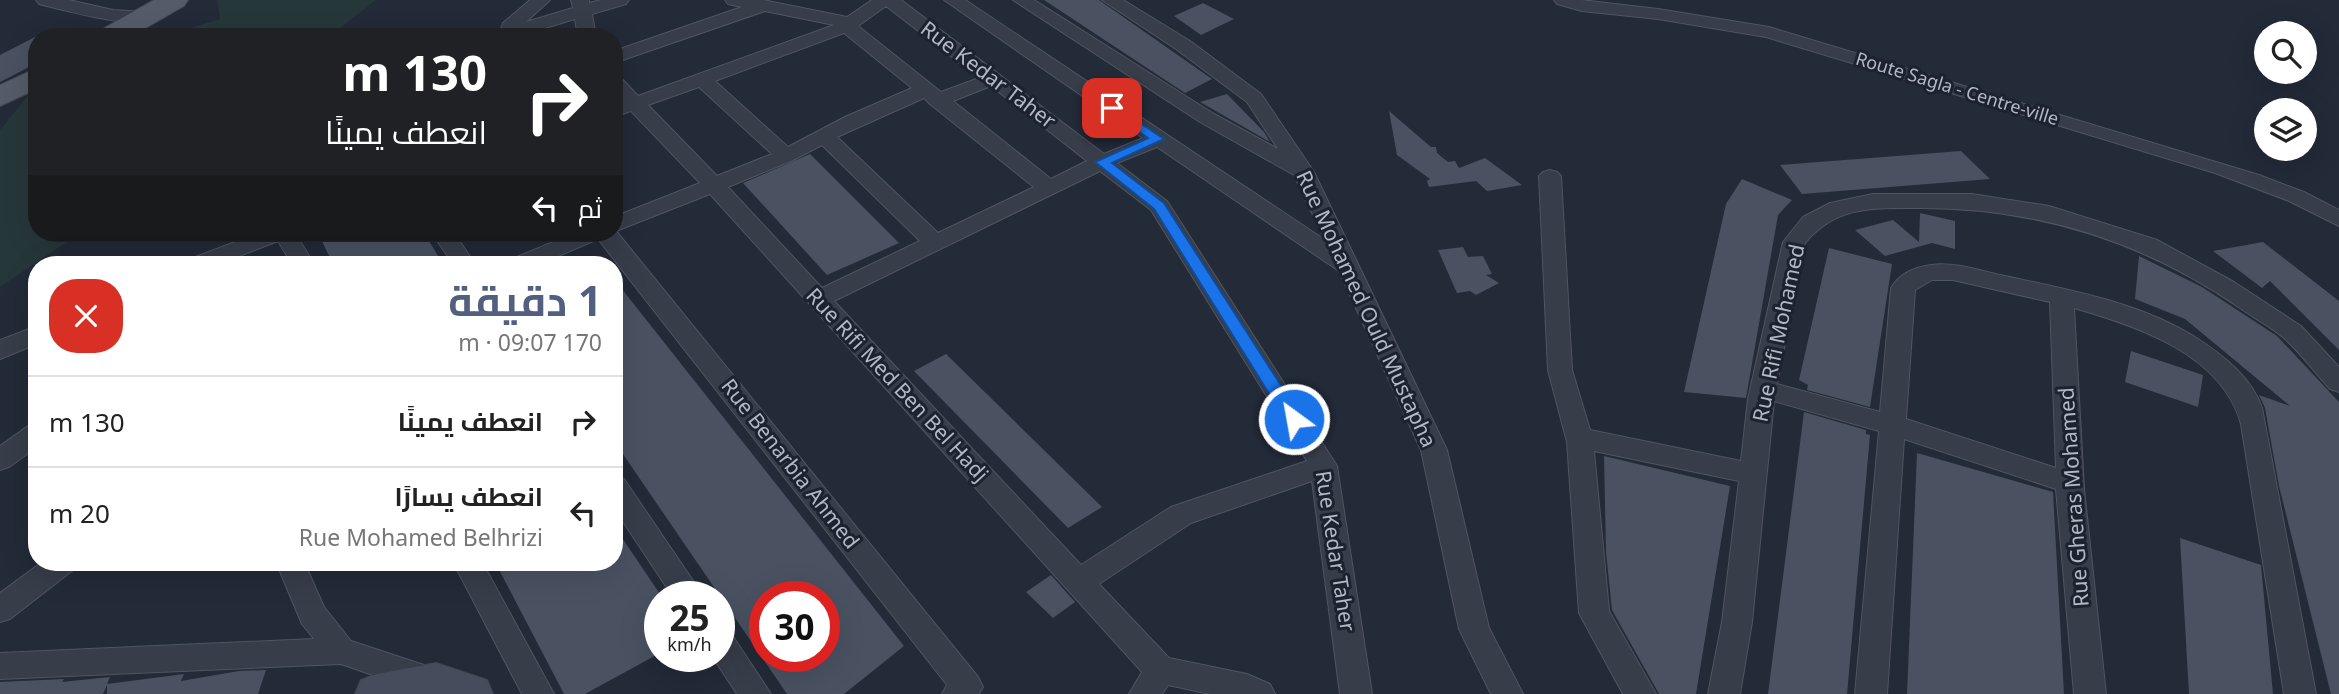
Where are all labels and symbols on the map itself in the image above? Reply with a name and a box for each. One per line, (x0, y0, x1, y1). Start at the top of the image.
street label: Rue Kedar Taher (915, 14, 1062, 134)
street label: Route Sagla - Centre-ville (1853, 46, 2062, 130)
pin (1082, 78, 1142, 138)
street label: Rue Mohamed Ould Mustapha (1290, 166, 1443, 451)
street label: Rue Rifi Mohamed (1746, 241, 1811, 424)
street label: Rue Rifi Med Ben Bel Hadj (800, 281, 995, 487)
street label: Rue Benarbia Ahmed (716, 373, 866, 554)
position arrow (1257, 382, 1331, 456)
street label: Rue Gheras Mohamed (2051, 386, 2095, 608)
street label: Rue Kedar Taher (1309, 469, 1363, 633)
speed limit sign: 30 (749, 581, 840, 672)

